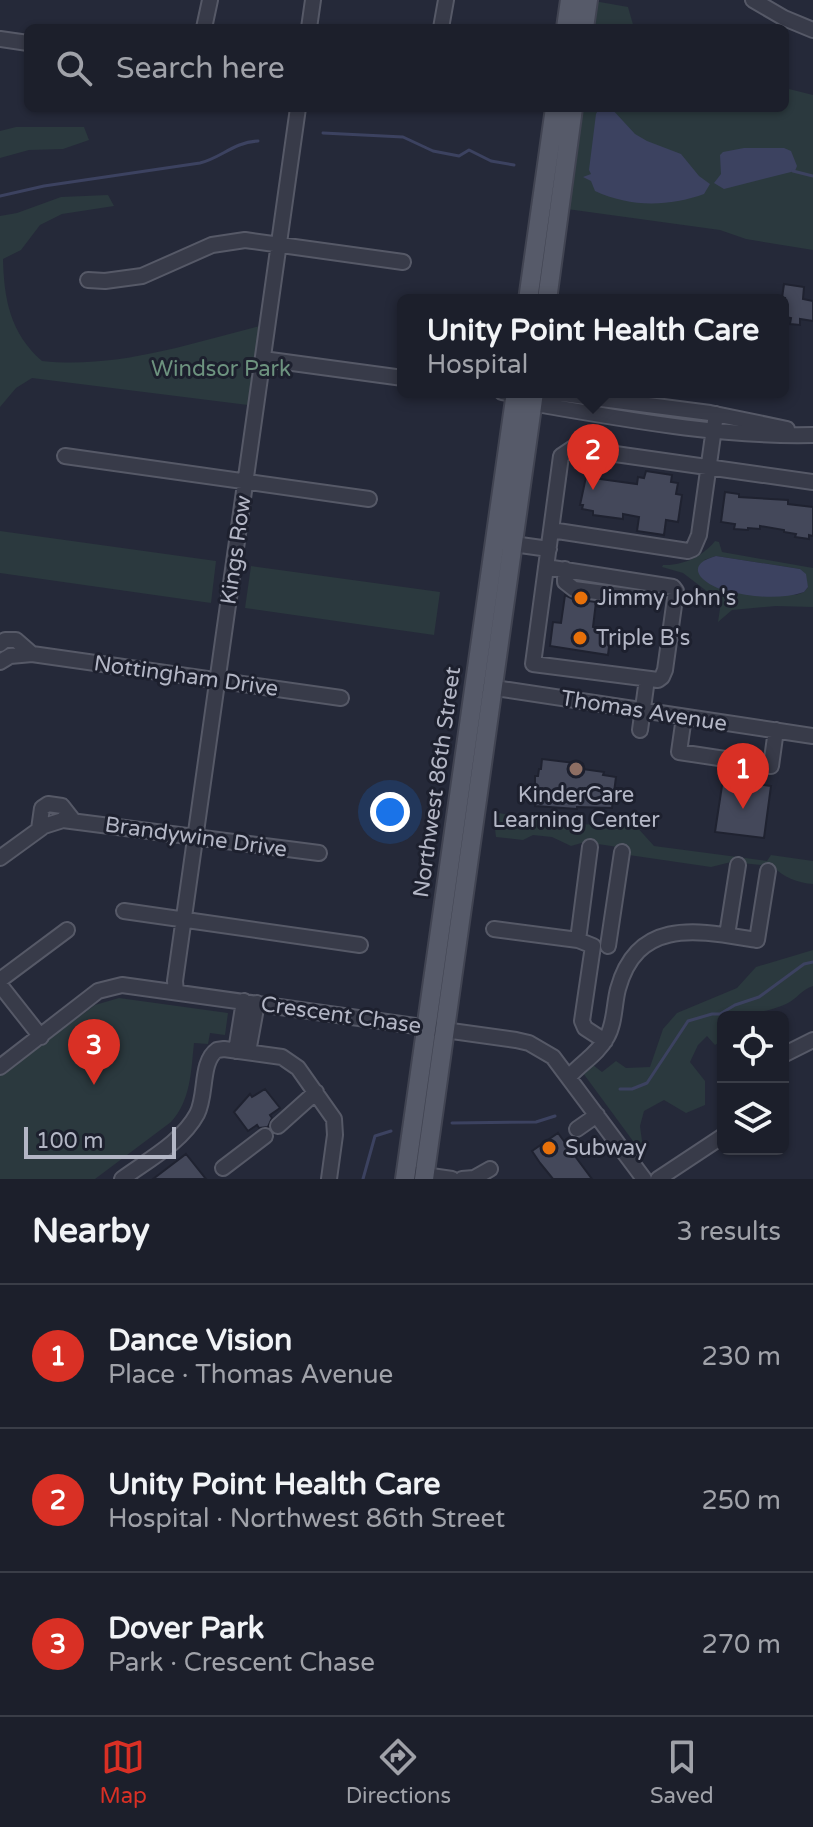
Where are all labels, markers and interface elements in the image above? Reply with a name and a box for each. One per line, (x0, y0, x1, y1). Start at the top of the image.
search box (24, 24, 789, 112)
icon: search (52, 46, 96, 90)
text: Search here (116, 50, 285, 87)
popup (397, 294, 789, 398)
text: Unity Point Health Care (427, 312, 759, 349)
text: Hospital (427, 349, 528, 380)
park label: Windsor Park (151, 356, 291, 382)
pin: 2 (567, 424, 619, 490)
street label: Kings Row (215, 494, 257, 606)
place label: Jimmy John's (597, 585, 736, 611)
marker: Jimmy John's (572, 589, 590, 607)
place label: Triple B's (596, 625, 690, 651)
marker: Triple B's (571, 629, 589, 647)
street label: Nottingham Drive (92, 650, 280, 702)
street label: Northwest 86th Street (408, 665, 466, 899)
street label: Thomas Avenue (559, 685, 729, 737)
pin: 1 (717, 743, 769, 809)
marker: KinderCare Learning Center (567, 760, 585, 778)
place label: KinderCare Learning Center (492, 782, 660, 833)
your location (370, 792, 410, 832)
street label: Brandywine Drive (103, 811, 289, 863)
street label: Crescent Chase (259, 991, 423, 1039)
map controls (717, 1011, 789, 1155)
button: locate (717, 1011, 789, 1083)
pin: 3 (68, 1019, 120, 1085)
button: layers (717, 1083, 789, 1155)
scale bar (24, 1123, 176, 1159)
text: 100 m (36, 1128, 103, 1154)
place label: Subway (565, 1135, 647, 1161)
marker: Subway (540, 1139, 558, 1157)
text: Nearby (32, 1211, 150, 1252)
text: 3 results (676, 1216, 781, 1247)
text: Dance Vision (108, 1322, 292, 1359)
text: 1 (50, 1341, 66, 1372)
text: 230 m (701, 1341, 781, 1372)
text: Place · Thomas Avenue (108, 1359, 393, 1390)
text: Unity Point Health Care (108, 1466, 441, 1503)
text: 2 (50, 1485, 66, 1516)
text: 250 m (701, 1485, 781, 1516)
text: Hospital · Northwest 86th Street (108, 1503, 505, 1534)
text: Dover Park (108, 1610, 264, 1647)
text: 3 (50, 1629, 66, 1660)
text: 270 m (701, 1629, 781, 1660)
text: Park · Crescent Chase (108, 1647, 375, 1678)
tab: Map (99, 1735, 147, 1809)
tab: Directions (346, 1735, 451, 1809)
tab: Saved (650, 1735, 714, 1809)

